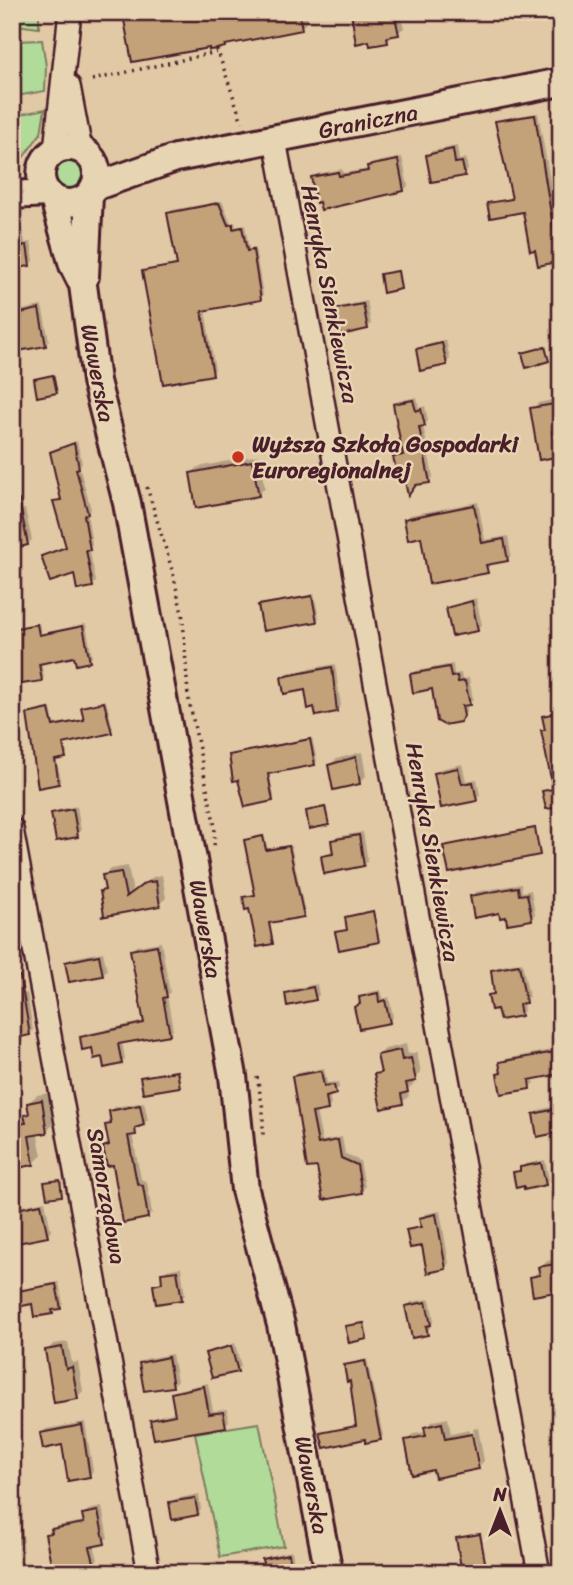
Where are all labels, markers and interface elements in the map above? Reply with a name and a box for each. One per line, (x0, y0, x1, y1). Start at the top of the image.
street label: Graniczna (315, 92, 422, 151)
street label: Henryka Sienkiewicza (288, 181, 371, 408)
street label: Wawerska (68, 320, 127, 426)
place label: Wyższa Szkoła Gospodarki Euroregionalnej (252, 424, 520, 491)
marker: Wyższa Szkoła Gospodarki Euroregionalnej (230, 449, 246, 465)
street label: Henryka Sienkiewicza (393, 739, 472, 966)
street label: Wawerska (177, 876, 234, 982)
street label: Samorządowa (74, 1124, 139, 1268)
street label: Wawerska (282, 1432, 341, 1538)
north arrow (464, 1476, 534, 1546)
text: N (492, 1478, 507, 1511)

